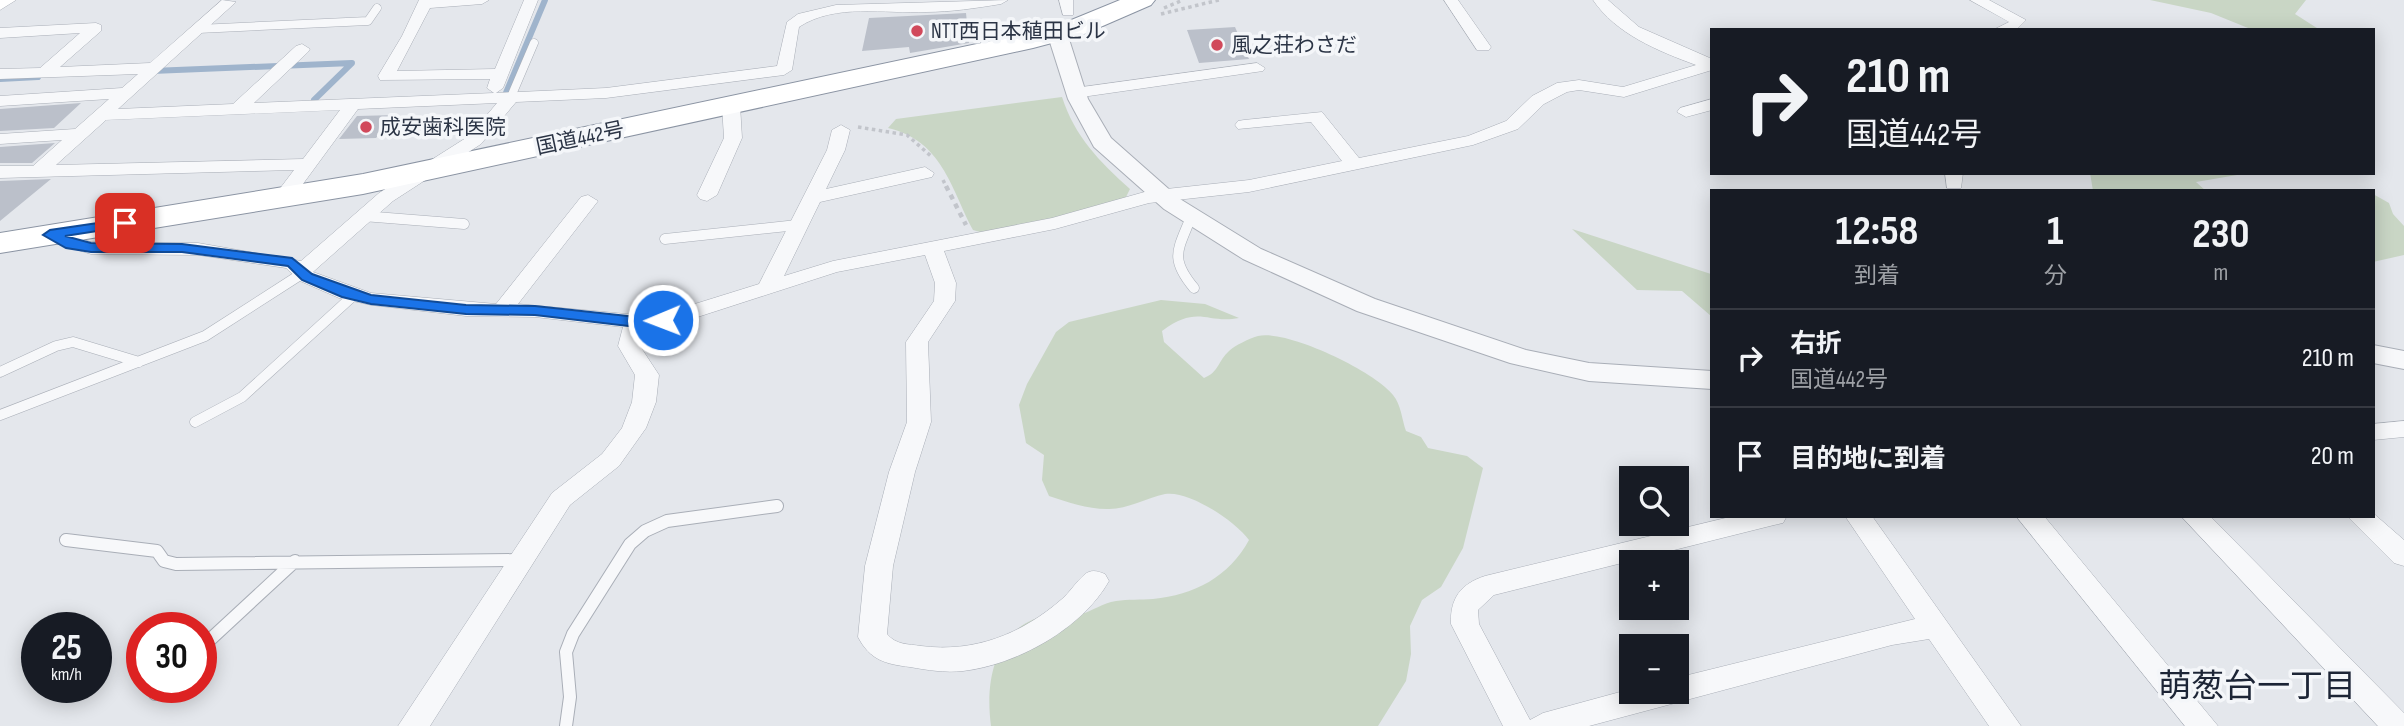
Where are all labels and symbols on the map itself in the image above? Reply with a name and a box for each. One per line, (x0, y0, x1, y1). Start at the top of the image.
place label: NTT西日本稙田ビル (931, 19, 1106, 44)
marker: NTT西日本稙田ビル (909, 23, 925, 39)
place label: 風之荘わさだ (1231, 33, 1357, 58)
marker: 風之荘わさだ (1209, 37, 1225, 53)
place label: 成安歯科医院 (380, 115, 506, 140)
street label: 国道442号 (534, 117, 626, 160)
marker: 成安歯科医院 (358, 119, 374, 135)
pin (95, 193, 155, 253)
position arrow (626, 283, 700, 357)
speed limit sign: 30 (126, 612, 217, 703)
district label: 萌葱台一丁目 (2158, 667, 2356, 707)

